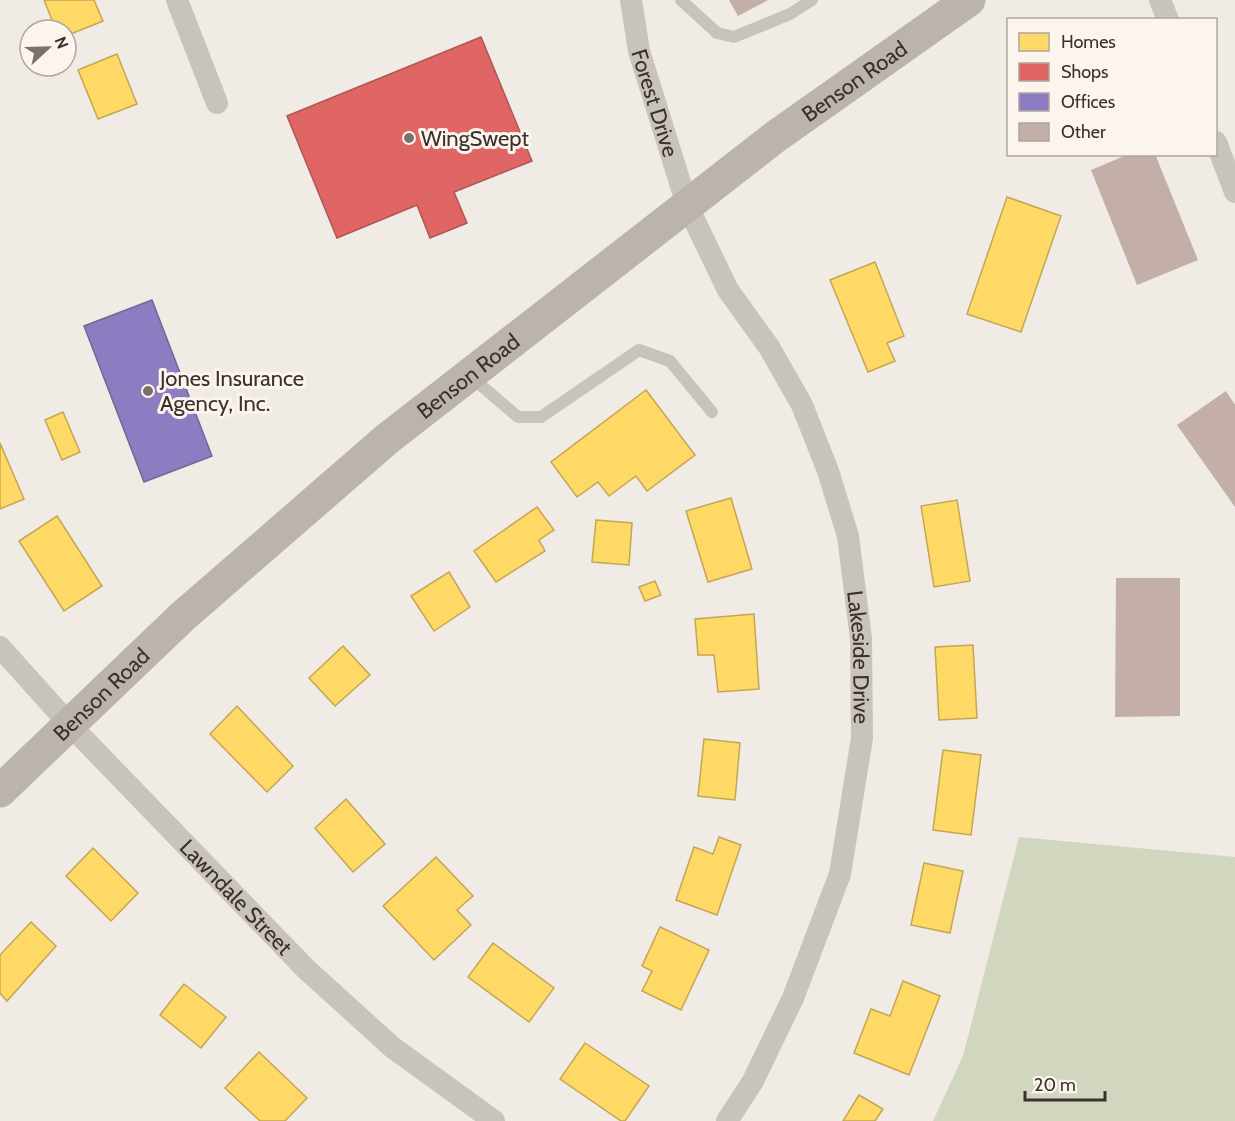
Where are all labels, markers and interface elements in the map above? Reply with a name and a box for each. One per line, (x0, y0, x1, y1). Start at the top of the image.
north arrow (18, 18, 78, 78)
legend (1007, 18, 1217, 156)
text: Homes (1061, 31, 1116, 53)
text: N (51, 34, 72, 51)
street label: Benson Road (796, 35, 912, 128)
street label: Forest Drive (626, 46, 685, 160)
text: Shops (1061, 61, 1109, 83)
text: Offices (1061, 91, 1115, 113)
text: Other (1061, 121, 1106, 143)
place label: WingSwept (421, 125, 529, 152)
marker: WingSwept (402, 131, 416, 145)
street label: Benson Road (411, 327, 525, 424)
place label: Jones Insurance Agency, Inc. (159, 365, 304, 417)
marker: Jones Insurance Agency, Inc. (141, 384, 155, 398)
street label: Lakeside Drive (841, 589, 875, 724)
street label: Benson Road (47, 642, 155, 746)
street label: Lawndale Street (174, 834, 299, 961)
scale bar (1025, 1064, 1104, 1102)
text: 20 m (1034, 1074, 1076, 1096)

